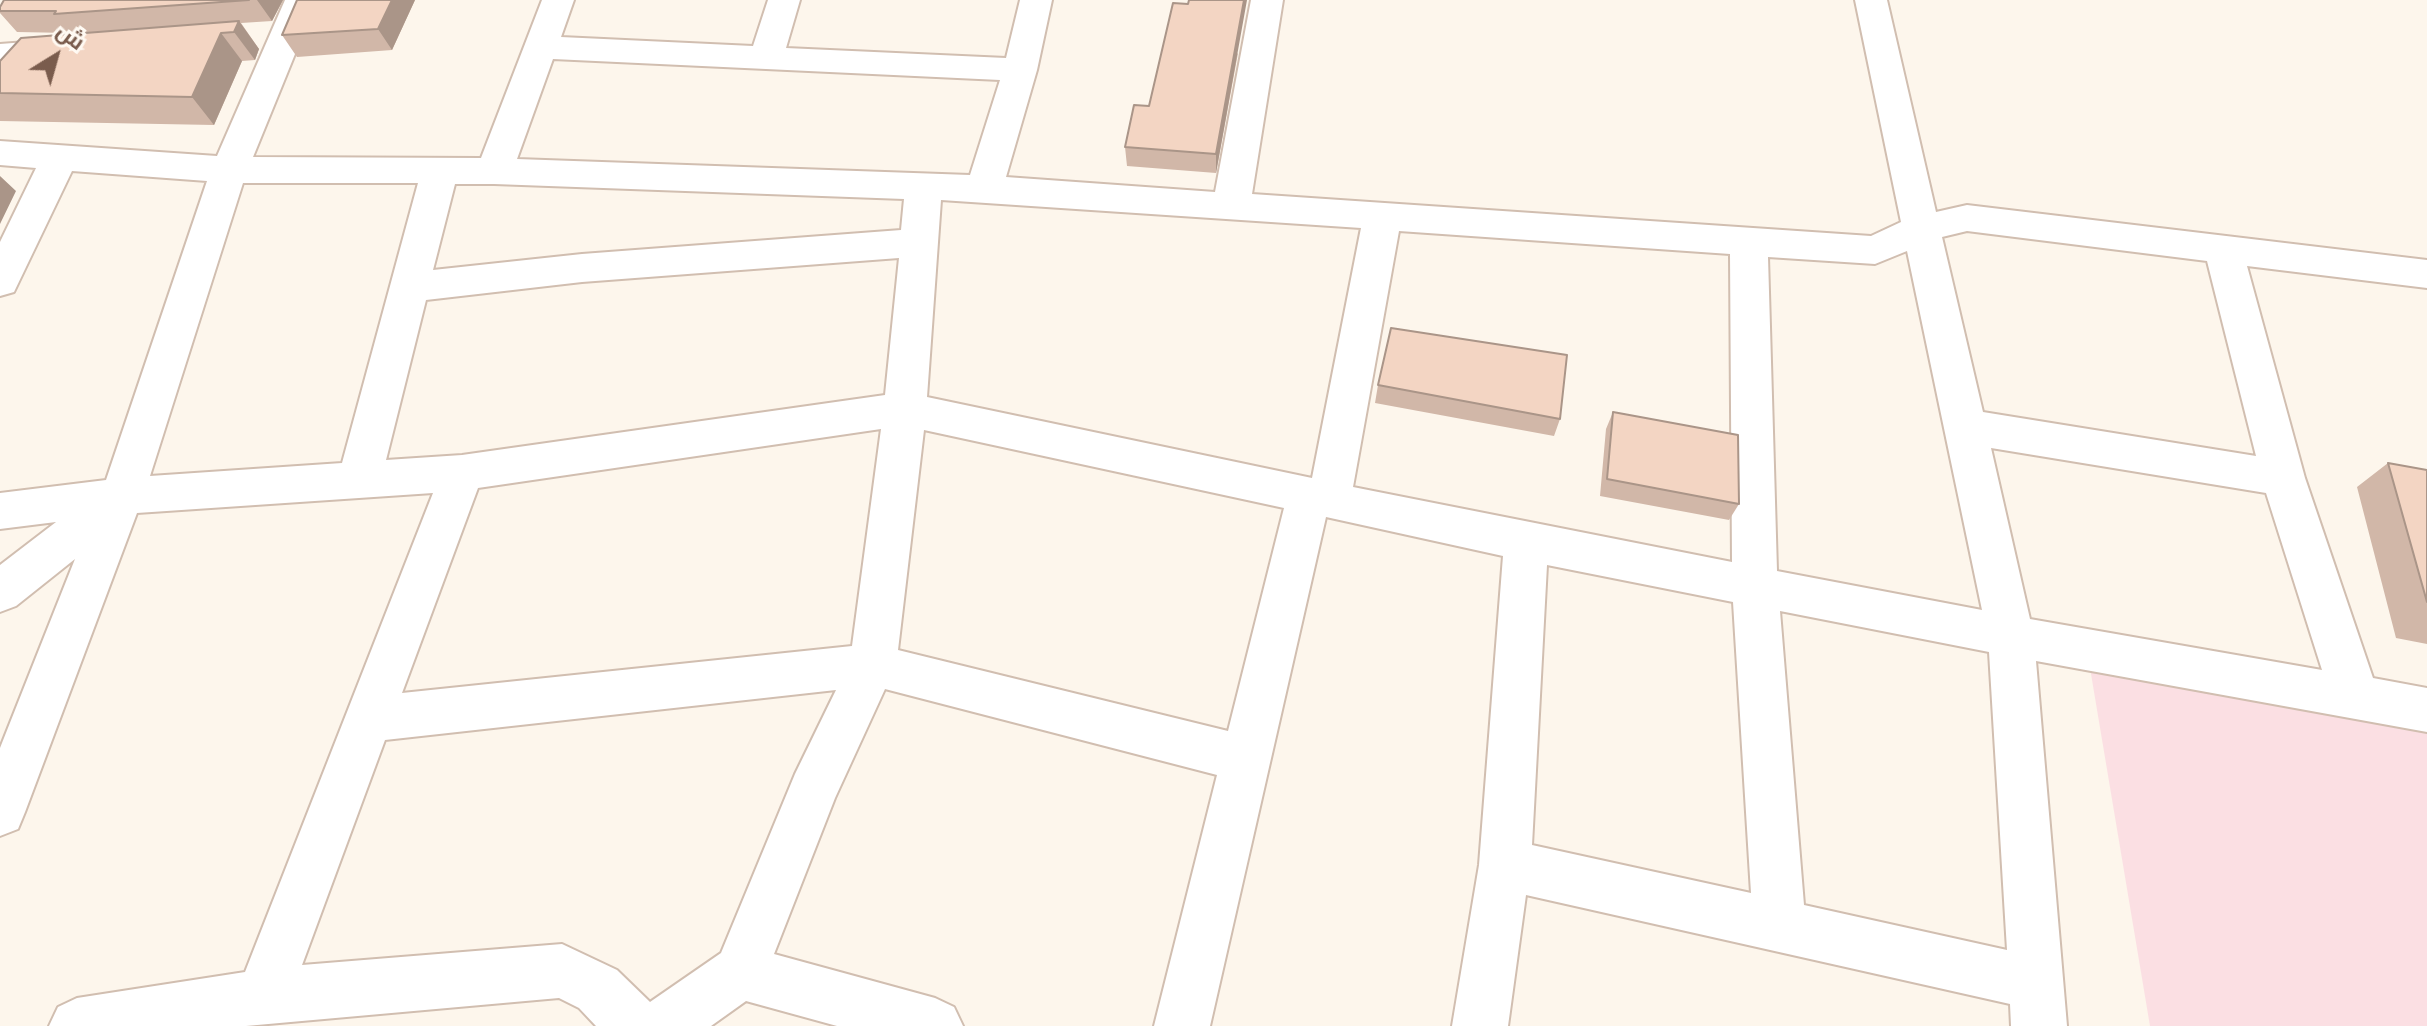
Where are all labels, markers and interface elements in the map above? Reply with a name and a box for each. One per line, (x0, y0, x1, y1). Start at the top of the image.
north arrow (16, 16, 96, 96)
text: ش (51, 17, 90, 56)

